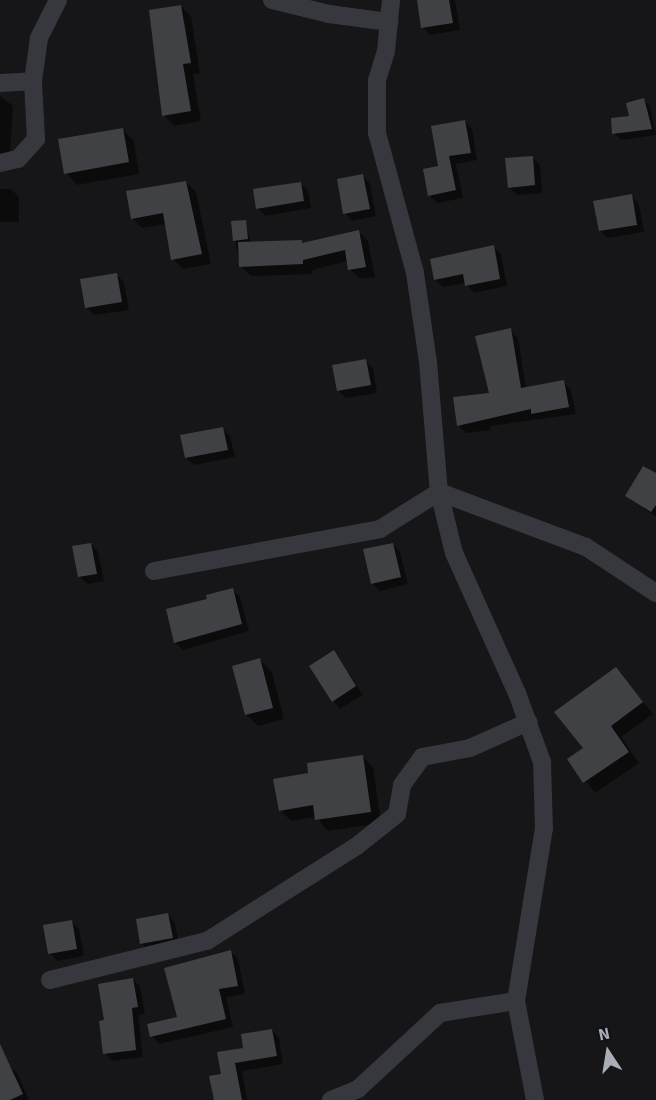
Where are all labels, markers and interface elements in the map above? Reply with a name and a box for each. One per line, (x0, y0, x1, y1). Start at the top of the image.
north arrow (578, 1022, 638, 1082)
text: N (597, 1023, 612, 1045)

